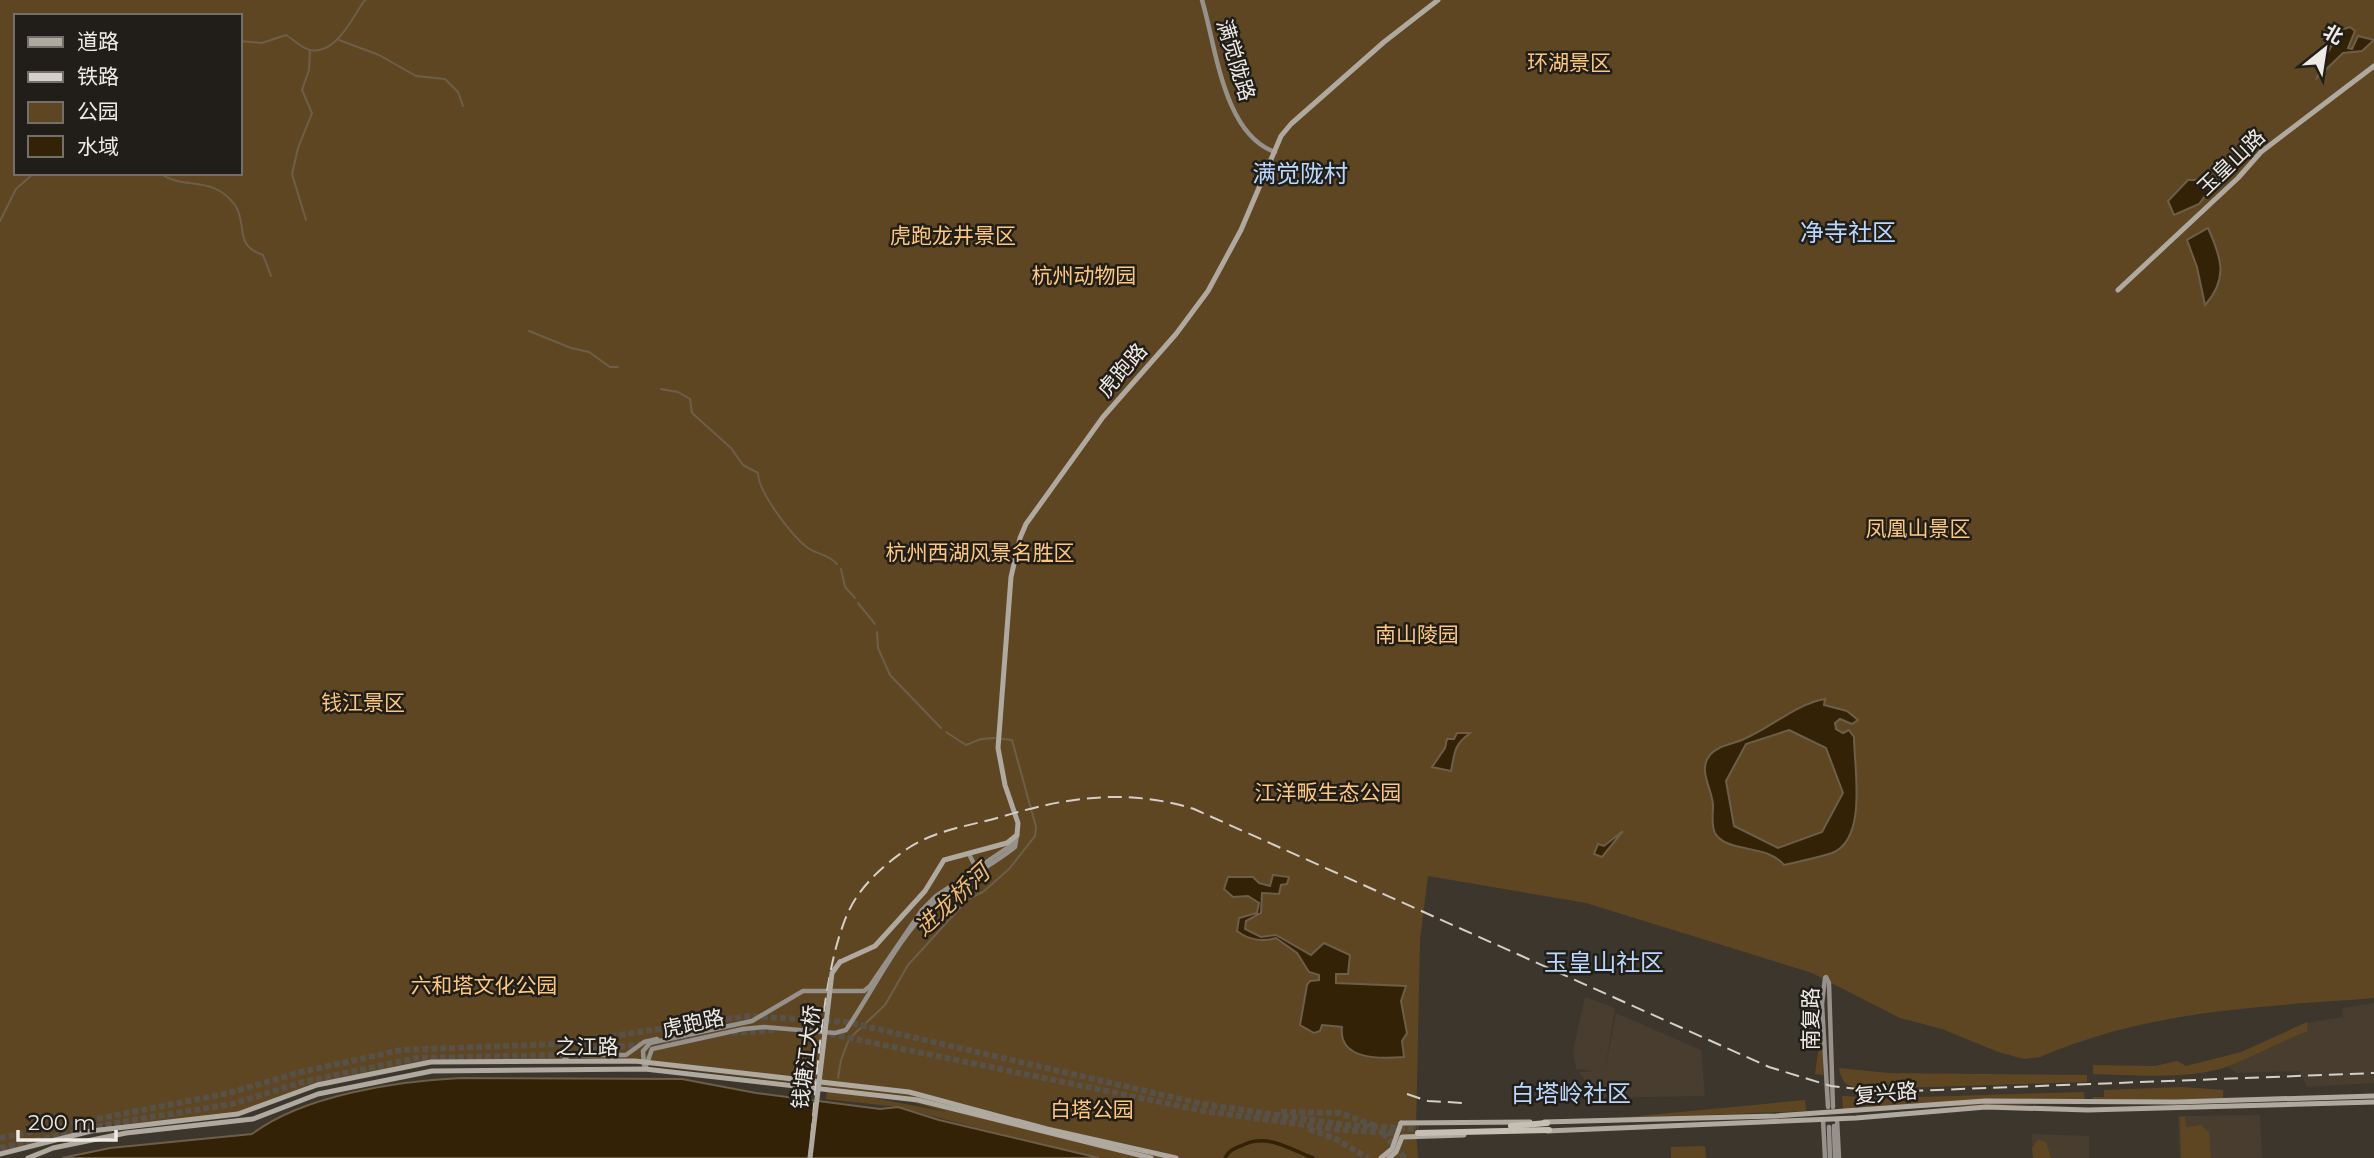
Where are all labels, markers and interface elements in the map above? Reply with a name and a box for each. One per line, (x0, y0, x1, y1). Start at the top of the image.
legend (14, 14, 242, 175)
north arrow (2290, 14, 2360, 84)
street label: 满觉陇路 (1212, 16, 1260, 104)
text: 北 (2319, 20, 2347, 49)
text: 道路 (77, 29, 119, 54)
park label: 环湖景区 (1527, 50, 1611, 75)
text: 铁路 (77, 64, 119, 89)
text: 公园 (77, 99, 119, 124)
street label: 玉皇山路 (2192, 124, 2270, 200)
text: 水域 (77, 134, 119, 159)
district label: 满觉陇村 (1252, 159, 1348, 188)
district label: 净寺社区 (1800, 218, 1896, 247)
park label: 虎跑龙井景区 (890, 223, 1016, 248)
park label: 杭州动物园 (1032, 263, 1137, 288)
street label: 虎跑路 (1092, 338, 1152, 402)
park label: 凤凰山景区 (1866, 516, 1971, 541)
park label: 杭州西湖风景名胜区 (886, 540, 1075, 565)
park label: 南山陵园 (1375, 622, 1459, 647)
park label: 钱江景区 (321, 690, 405, 715)
park label: 江洋畈生态公园 (1255, 780, 1402, 805)
water label: 进龙桥河 (909, 856, 998, 942)
district label: 玉皇山社区 (1544, 948, 1664, 977)
park label: 六和塔文化公园 (411, 973, 558, 998)
street label: 南复路 (1798, 988, 1823, 1051)
street label: 钱塘江大桥 (787, 1003, 825, 1111)
street label: 虎跑路 (660, 1004, 726, 1042)
street label: 之江路 (556, 1034, 619, 1059)
street label: 复兴路 (1854, 1078, 1918, 1108)
district label: 白塔岭社区 (1511, 1079, 1631, 1108)
park label: 白塔公园 (1050, 1097, 1134, 1122)
scale bar (18, 1098, 116, 1142)
text: 200 m (28, 1110, 95, 1135)

